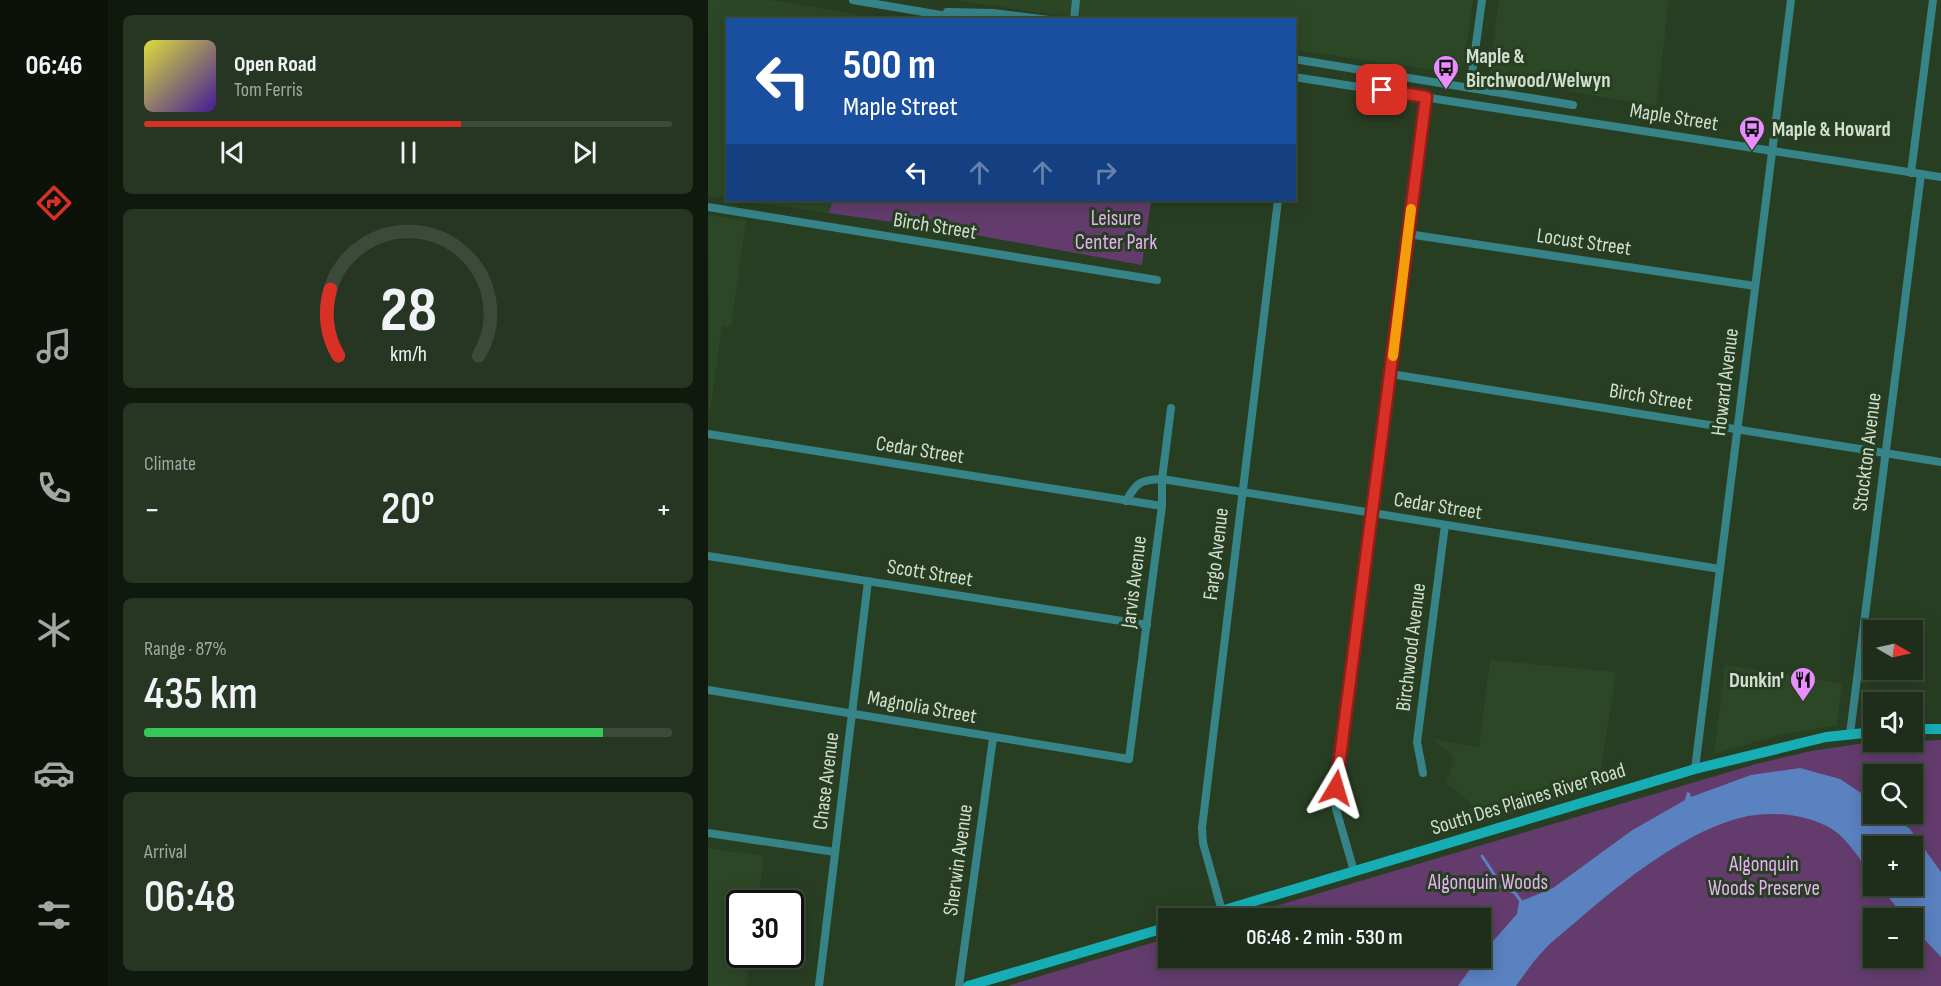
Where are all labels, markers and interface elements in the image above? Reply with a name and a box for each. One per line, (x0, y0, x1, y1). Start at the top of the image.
text: 500 m (843, 40, 936, 91)
icon: left (744, 42, 822, 120)
place label: Maple & Birchwood/Welwyn (1466, 44, 1611, 93)
text: 06:46 (26, 50, 82, 82)
text: Open Road (234, 51, 316, 78)
bus stop icon: Maple & Birchwood/Welwyn (1431, 53, 1461, 91)
pin (1356, 64, 1407, 115)
icon: arrive (1365, 73, 1398, 106)
text: Tom Ferris (234, 78, 303, 102)
text: Maple Street (843, 91, 958, 123)
street label: Maple Street (1628, 98, 1720, 136)
bus stop icon: Maple & Howard (1737, 114, 1767, 152)
place label: Maple & Howard (1772, 117, 1891, 142)
icon: previous (216, 136, 249, 169)
icon: pause (392, 136, 425, 169)
icon: next (568, 136, 601, 169)
icon: left (900, 156, 933, 189)
icon: ahead (963, 156, 996, 189)
icon: ahead (1026, 156, 1059, 189)
icon: right (1089, 156, 1122, 189)
icon: directions (33, 182, 75, 224)
park label: Leisure Center Park (1075, 206, 1157, 255)
street label: Birch Street (892, 207, 978, 245)
street label: Locust Street (1535, 223, 1633, 261)
text: 28 (380, 274, 436, 349)
icon: music (33, 325, 75, 367)
street label: Howard Avenue (1706, 327, 1744, 437)
text: km/h (389, 342, 427, 367)
street label: Birch Street (1608, 378, 1694, 416)
street label: Stockton Avenue (1847, 391, 1887, 513)
street label: Cedar Street (874, 431, 966, 469)
text: Climate (144, 452, 196, 476)
icon: phone (33, 467, 75, 509)
text: 20° (381, 482, 435, 537)
street label: Cedar Street (1392, 487, 1484, 525)
text: − (144, 490, 160, 530)
text: + (656, 490, 672, 530)
street label: Fargo Avenue (1198, 506, 1234, 602)
street label: Jarvis Avenue (1116, 534, 1152, 631)
street label: Scott Street (885, 554, 975, 592)
street label: Birchwood Avenue (1391, 582, 1431, 712)
icon: climate (33, 609, 75, 651)
north arrow (1863, 620, 1923, 680)
map controls (1863, 620, 1923, 968)
text: Range · 87% (144, 637, 227, 661)
restaurant icon: Dunkin' (1788, 665, 1818, 703)
text: 435 km (144, 667, 258, 722)
place label: Dunkin' (1729, 668, 1784, 693)
street label: Magnolia Street (865, 685, 979, 729)
button: sound (1863, 692, 1923, 752)
street label: Chase Avenue (808, 731, 844, 831)
icon: car (33, 752, 75, 794)
position arrow (1304, 756, 1368, 820)
street label: South Des Plaines River Road (1428, 757, 1628, 841)
button: search (1863, 764, 1923, 824)
street label: Sherwin Avenue (938, 803, 978, 917)
button: + (1863, 836, 1923, 896)
text: Arrival (144, 840, 187, 864)
park label: Algonquin Woods Preserve (1708, 852, 1820, 901)
text: 06:48 (144, 870, 236, 925)
park label: Algonquin Woods (1427, 870, 1548, 895)
speed limit sign: 30 (726, 890, 804, 968)
icon: filters (33, 894, 75, 936)
button: − (1863, 908, 1923, 968)
text: 06:48 · 2 min · 530 m (1246, 924, 1403, 951)

